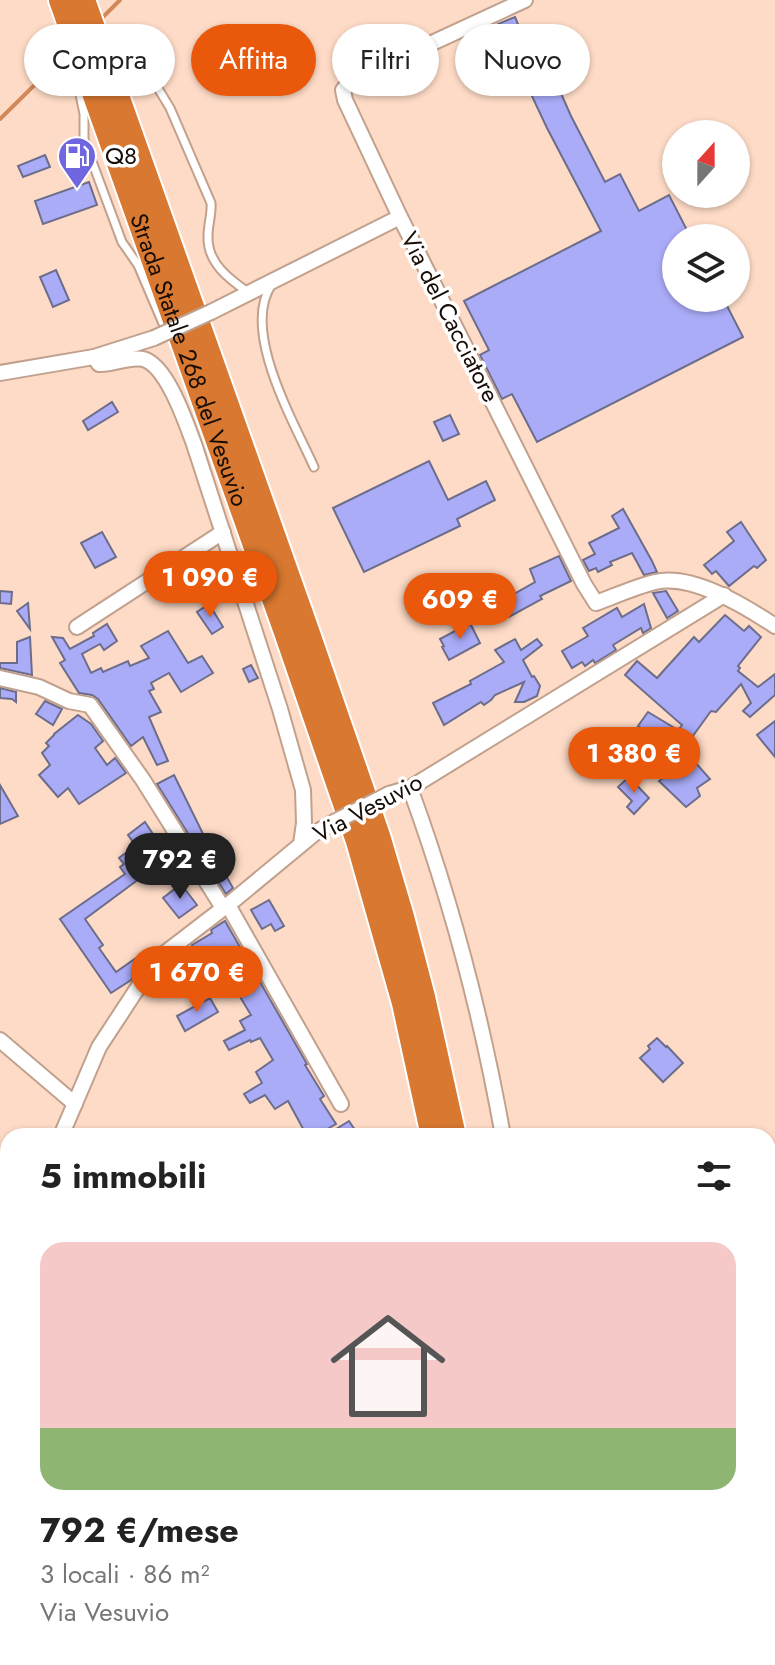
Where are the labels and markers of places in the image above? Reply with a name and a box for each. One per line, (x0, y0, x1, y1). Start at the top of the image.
fuel station icon: Q8 (56, 135, 98, 190)
place label: Q8 (105, 138, 137, 173)
pin: 1 090 € (136, 551, 284, 619)
pin: 609 € (404, 573, 516, 641)
pin: 1 380 € (560, 727, 708, 795)
pin: 792 € (124, 833, 236, 901)
pin: 1 670 € (123, 946, 271, 1014)

